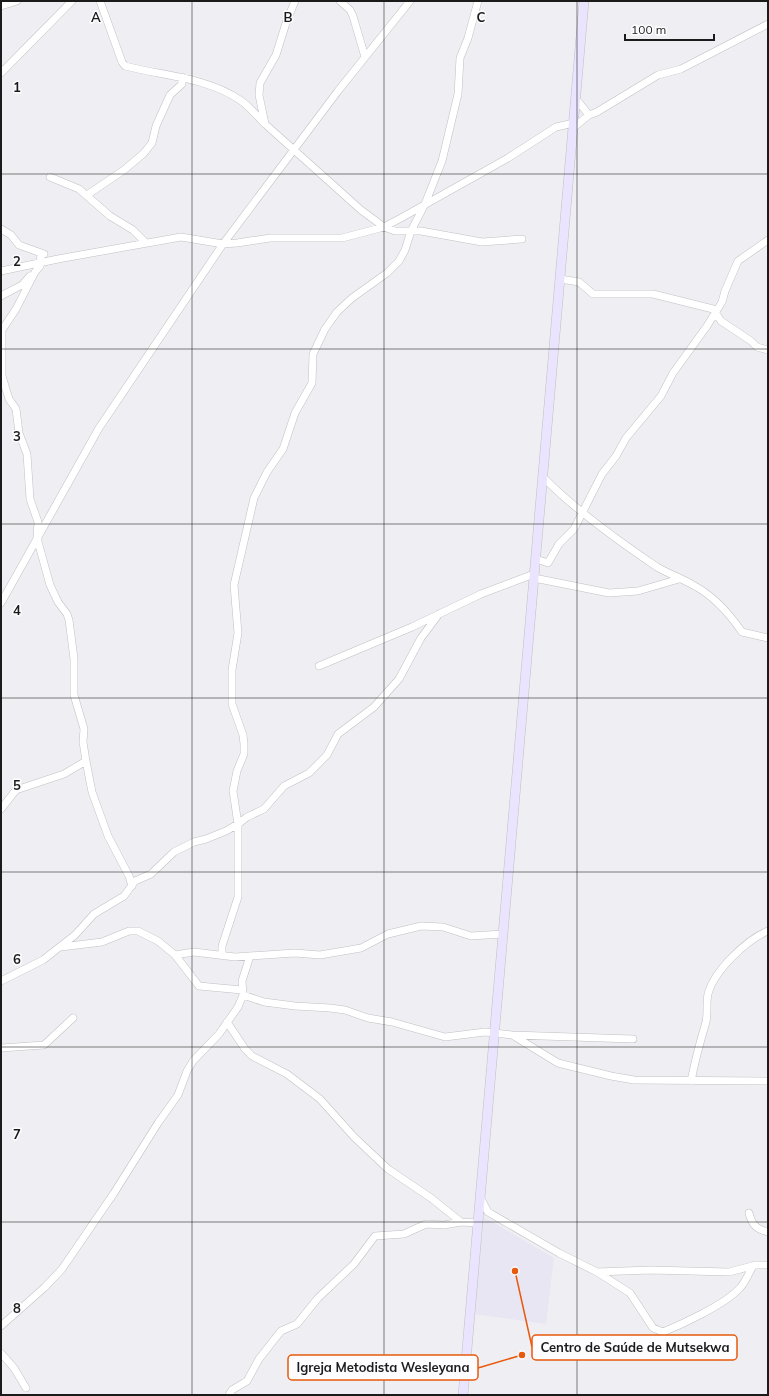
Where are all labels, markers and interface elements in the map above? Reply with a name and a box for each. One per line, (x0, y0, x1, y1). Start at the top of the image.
text: A (91, 9, 101, 25)
text: B (284, 9, 293, 25)
text: C (477, 9, 486, 25)
scale bar (625, 16, 714, 42)
text: 100 m (631, 22, 666, 37)
text: 1 (13, 79, 21, 95)
text: 2 (13, 253, 21, 269)
text: 3 (13, 428, 21, 444)
text: 4 (13, 602, 21, 618)
text: 5 (13, 777, 21, 793)
text: 6 (13, 951, 21, 967)
text: 7 (13, 1126, 21, 1142)
text: 8 (13, 1300, 21, 1316)
callout: Centro de Saúde de Mutsekwa (532, 1335, 737, 1360)
text: Centro de Saúde de Mutsekwa (540, 1339, 730, 1355)
callout: Igreja Metodista Wesleyana (288, 1355, 478, 1380)
text: Igreja Metodista Wesleyana (296, 1359, 470, 1376)

